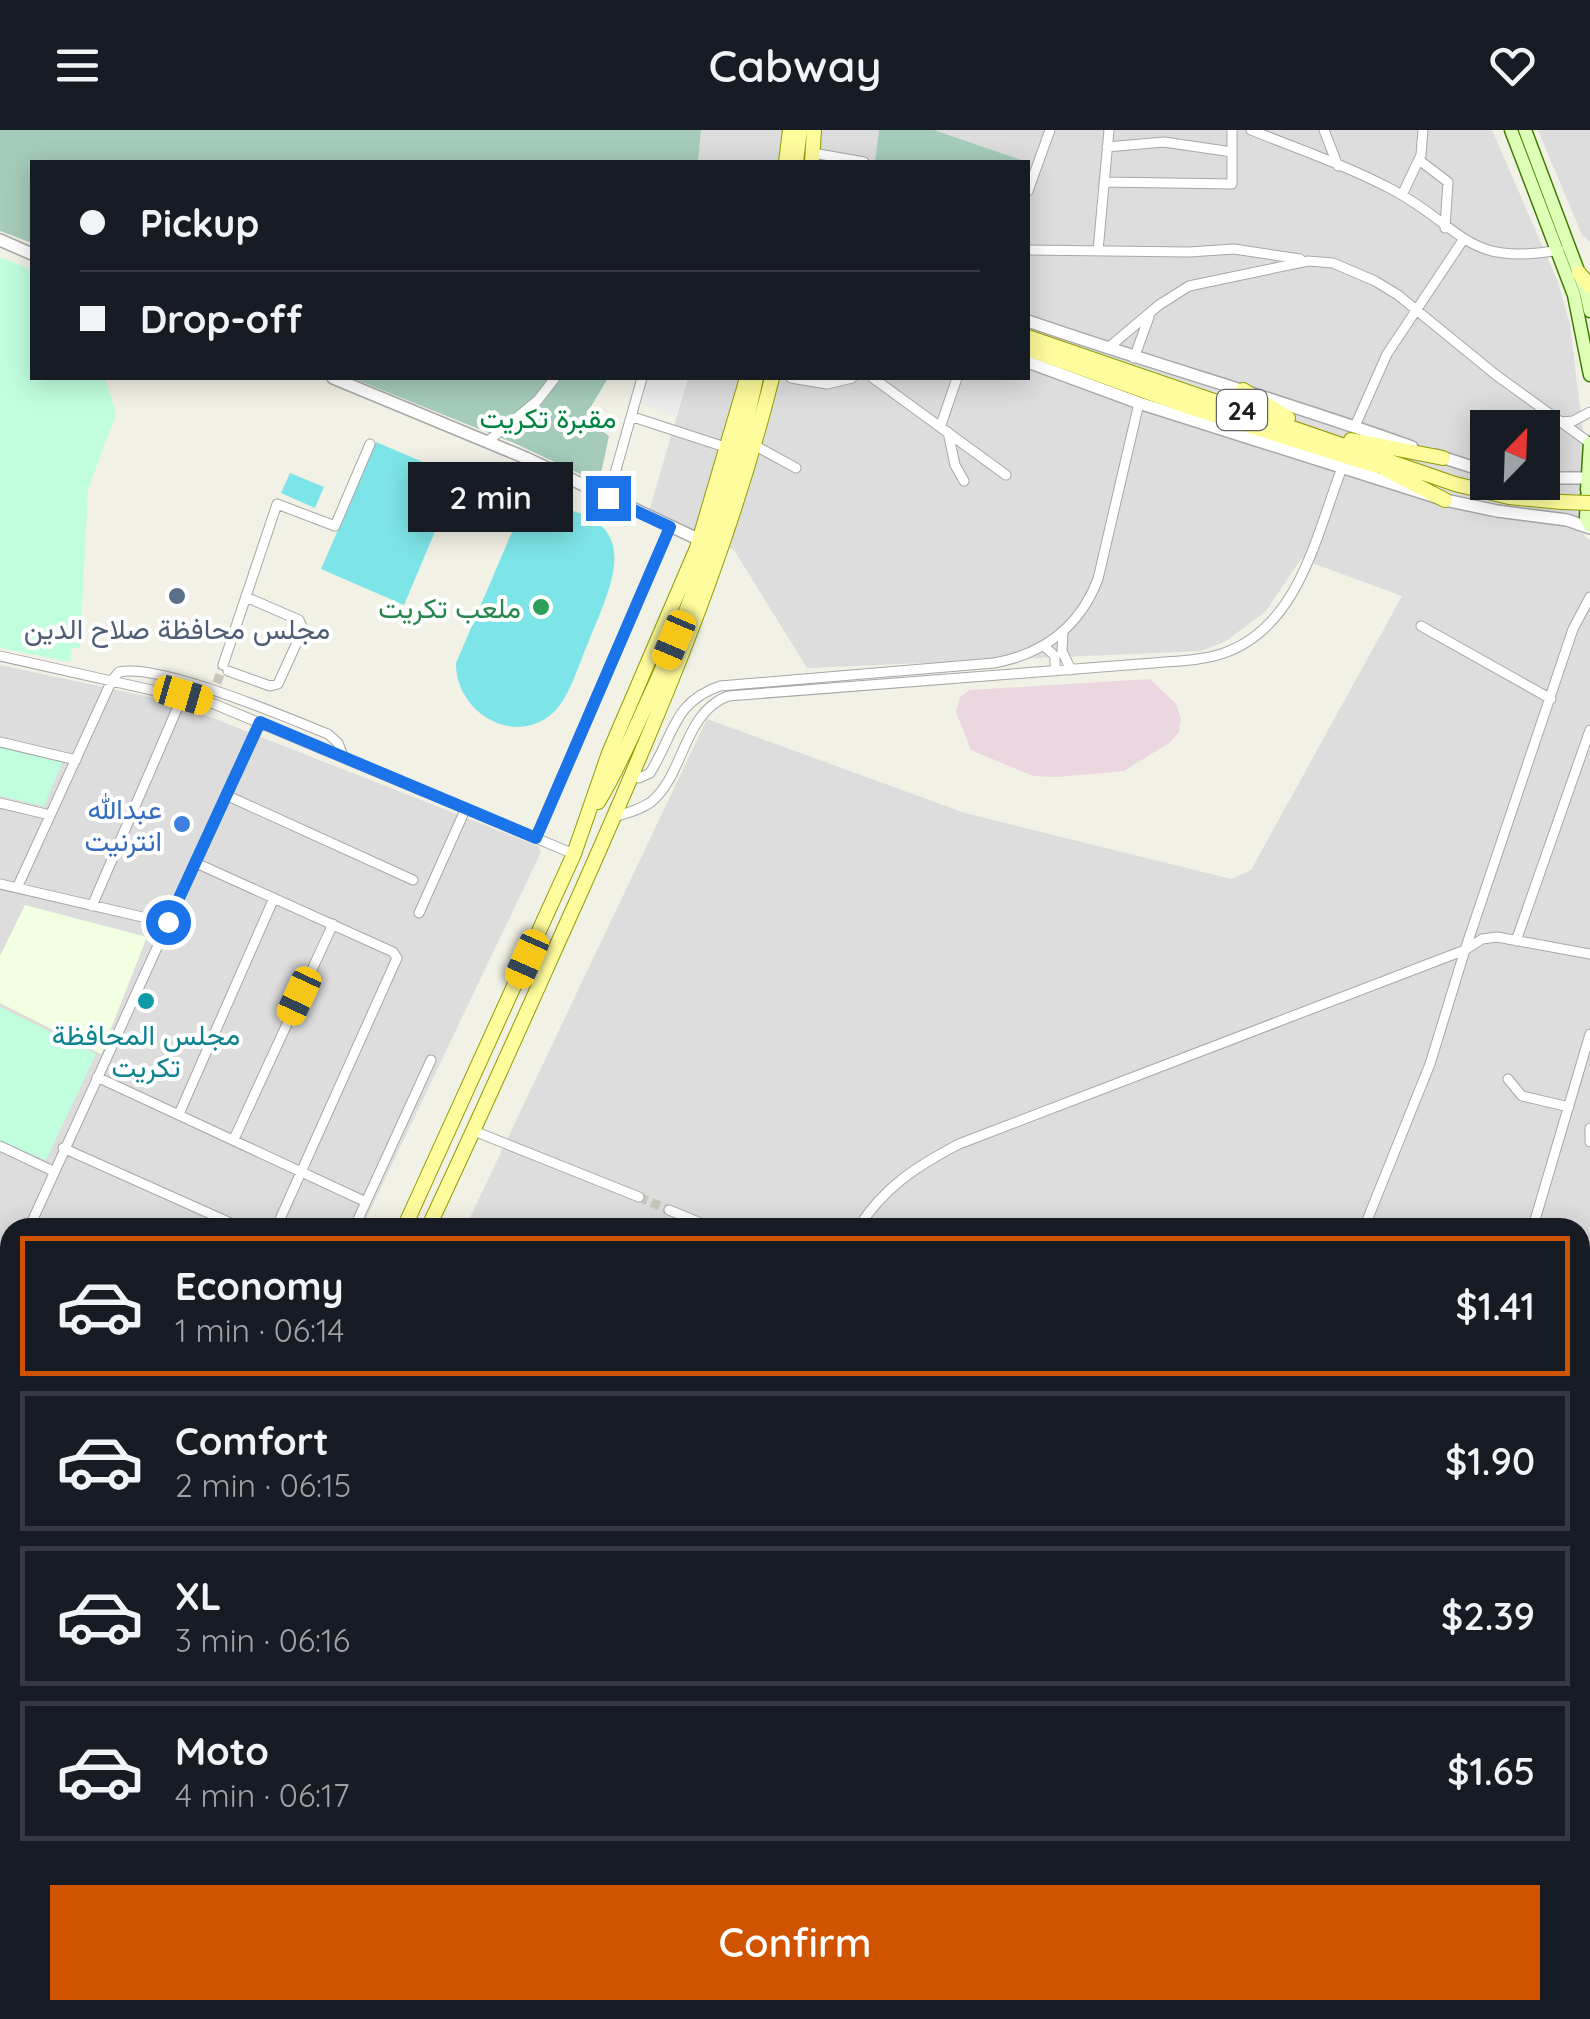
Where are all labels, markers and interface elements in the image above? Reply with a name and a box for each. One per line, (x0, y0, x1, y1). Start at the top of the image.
text: Cabway (708, 37, 882, 93)
icon: menu (50, 38, 105, 93)
icon: heart (1485, 38, 1540, 93)
text: Pickup (140, 199, 259, 247)
text: Drop-off (140, 295, 302, 343)
road number: 24 (1217, 390, 1267, 430)
park label: مقبرة تكريت (479, 400, 617, 436)
north arrow (1470, 410, 1560, 500)
map controls (1470, 410, 1560, 500)
callout: 2 min (408, 463, 573, 533)
route end (586, 476, 631, 521)
text: 2 min (449, 477, 532, 517)
marker: مجلس محافظة صلاح الدين (166, 585, 188, 607)
place label: ملعب تكريت (378, 590, 521, 626)
marker: ملعب تكريت (530, 596, 552, 618)
car (648, 607, 700, 673)
place label: مجلس محافظة صلاح الدين (24, 611, 330, 648)
car (150, 672, 216, 718)
place label: عبدالله انترنيت (84, 791, 162, 859)
marker: عبدالله انترنيت (171, 813, 193, 835)
route start (146, 900, 191, 945)
car (501, 925, 553, 993)
car (273, 962, 325, 1030)
marker: مجلس المحافظة تكريت (135, 990, 157, 1012)
place label: مجلس المحافظة تكريت (52, 1017, 240, 1085)
icon: car (55, 1261, 145, 1351)
text: Economy (175, 1262, 344, 1310)
text: $1.41 (1455, 1282, 1535, 1330)
text: 1 min · 06:14 (175, 1310, 344, 1350)
icon: car (55, 1416, 145, 1506)
text: Comfort (175, 1417, 329, 1465)
text: $1.90 (1445, 1437, 1535, 1485)
text: 2 min · 06:15 (175, 1465, 351, 1505)
icon: car (55, 1571, 145, 1661)
text: XL (175, 1572, 221, 1620)
text: $2.39 (1441, 1592, 1535, 1640)
text: 3 min · 06:16 (175, 1620, 350, 1660)
icon: car (55, 1726, 145, 1816)
text: Moto (175, 1727, 269, 1775)
text: $1.65 (1447, 1747, 1535, 1795)
text: 4 min · 06:17 (175, 1775, 349, 1815)
button: Confirm (50, 1885, 1540, 2000)

